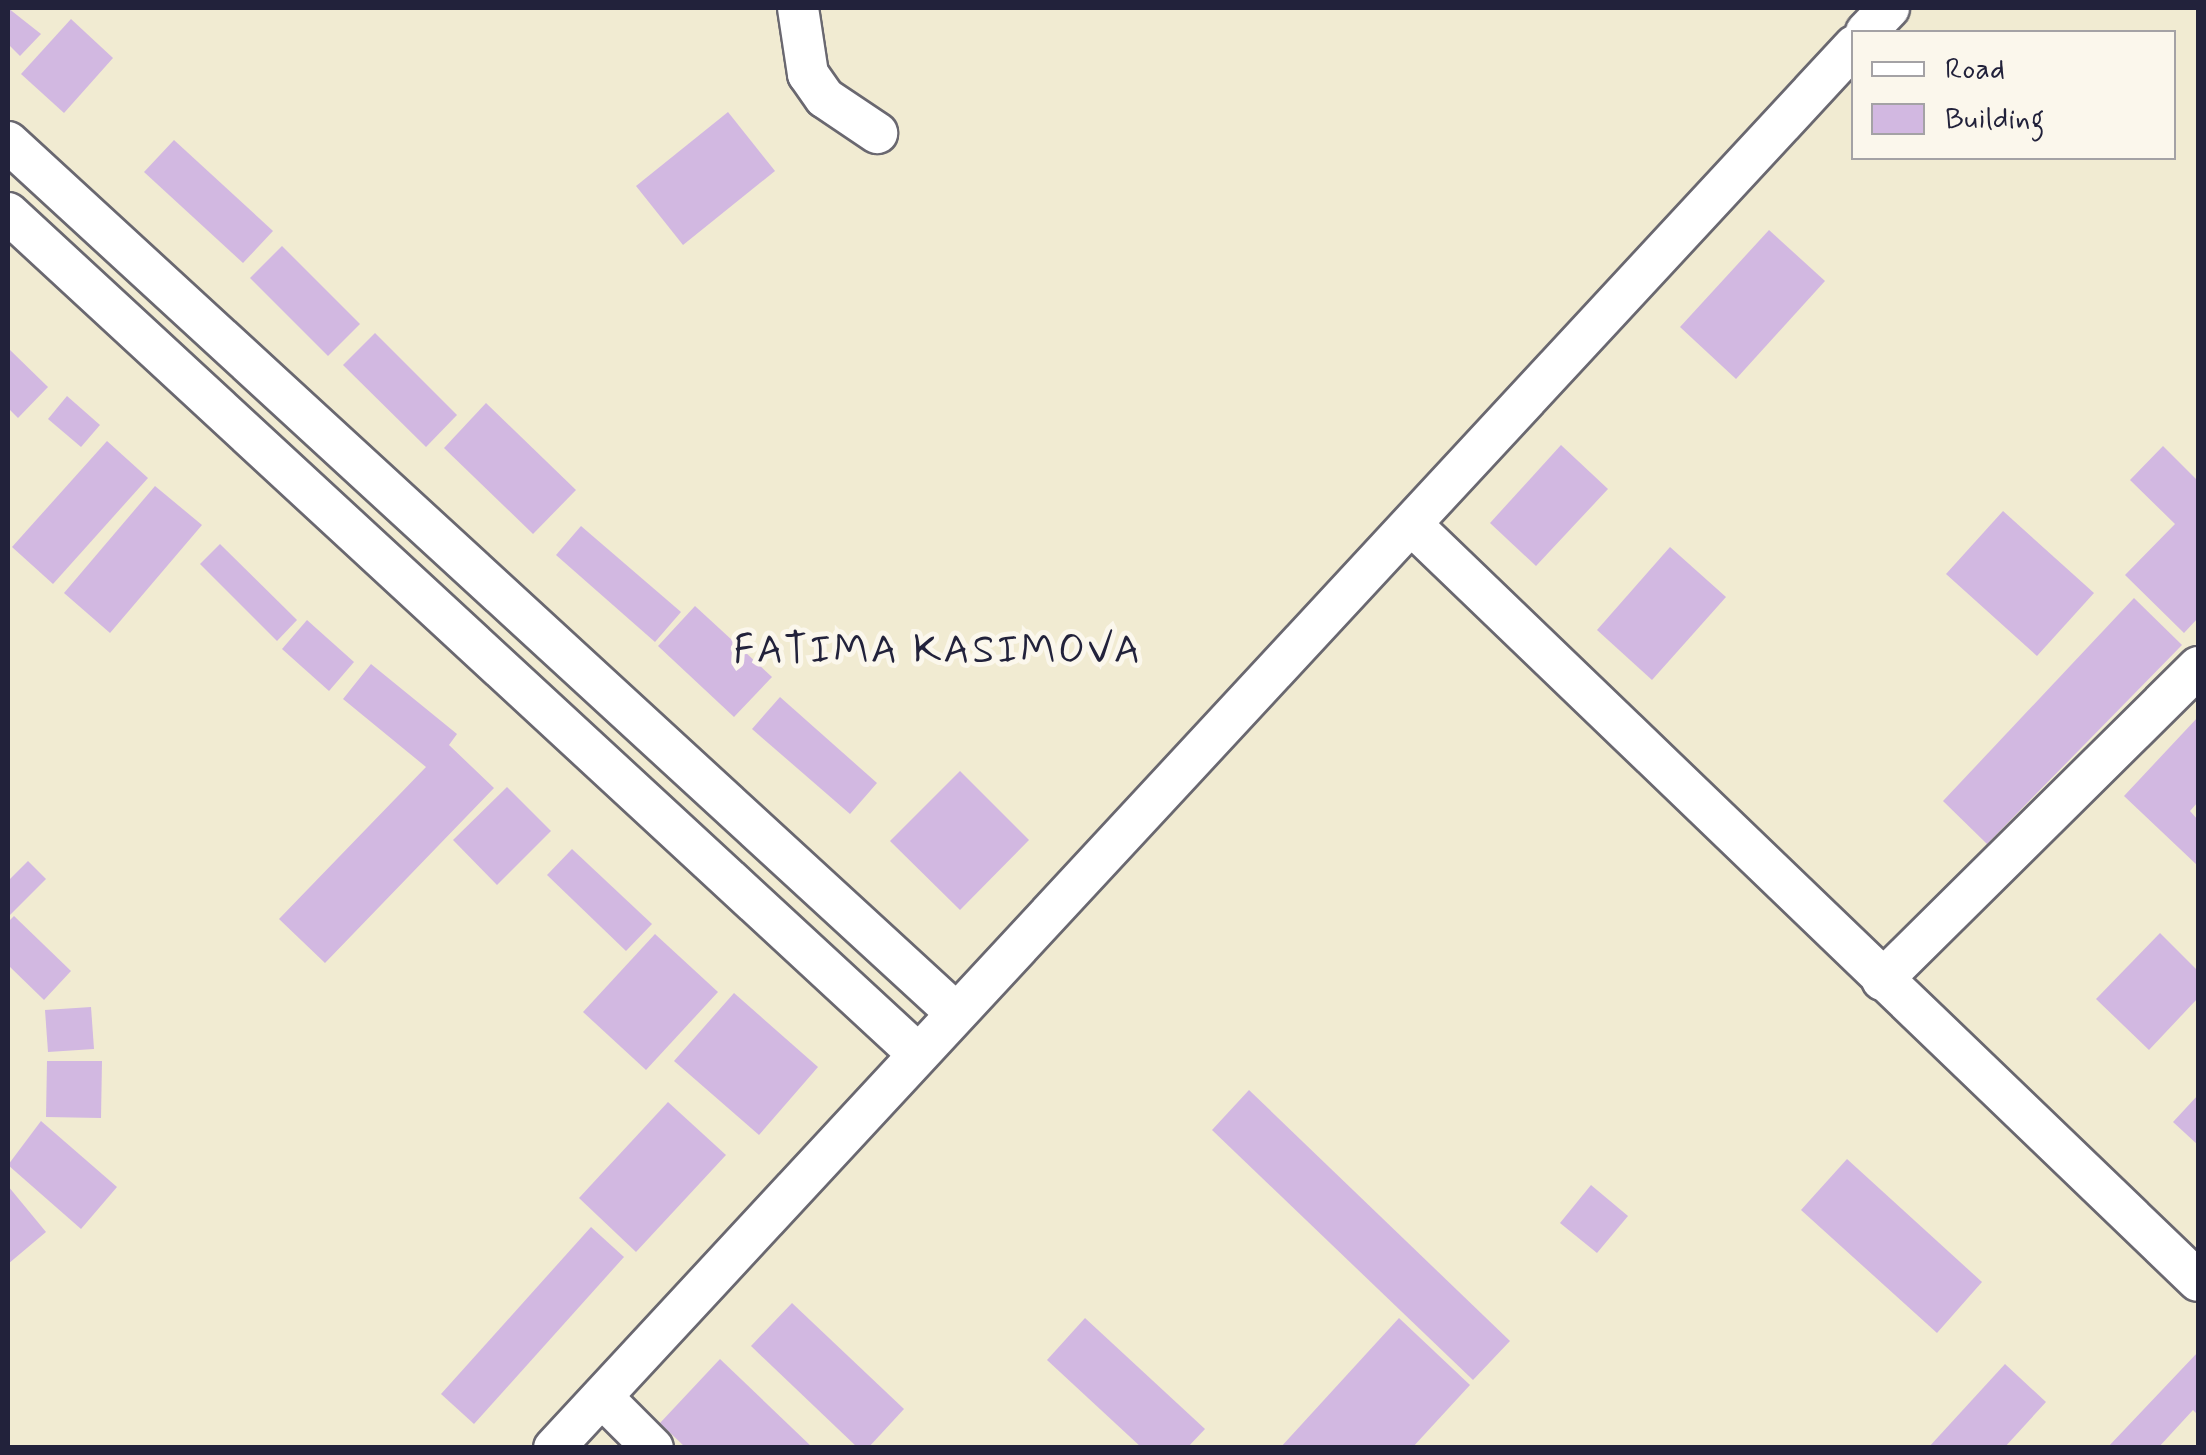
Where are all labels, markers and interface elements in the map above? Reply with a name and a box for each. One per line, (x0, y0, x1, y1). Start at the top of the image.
legend (1851, 30, 2176, 160)
text: Road (1945, 50, 2005, 89)
text: Building (1945, 100, 2044, 139)
district label: FATIMA KASIMOVA (734, 627, 1142, 675)

